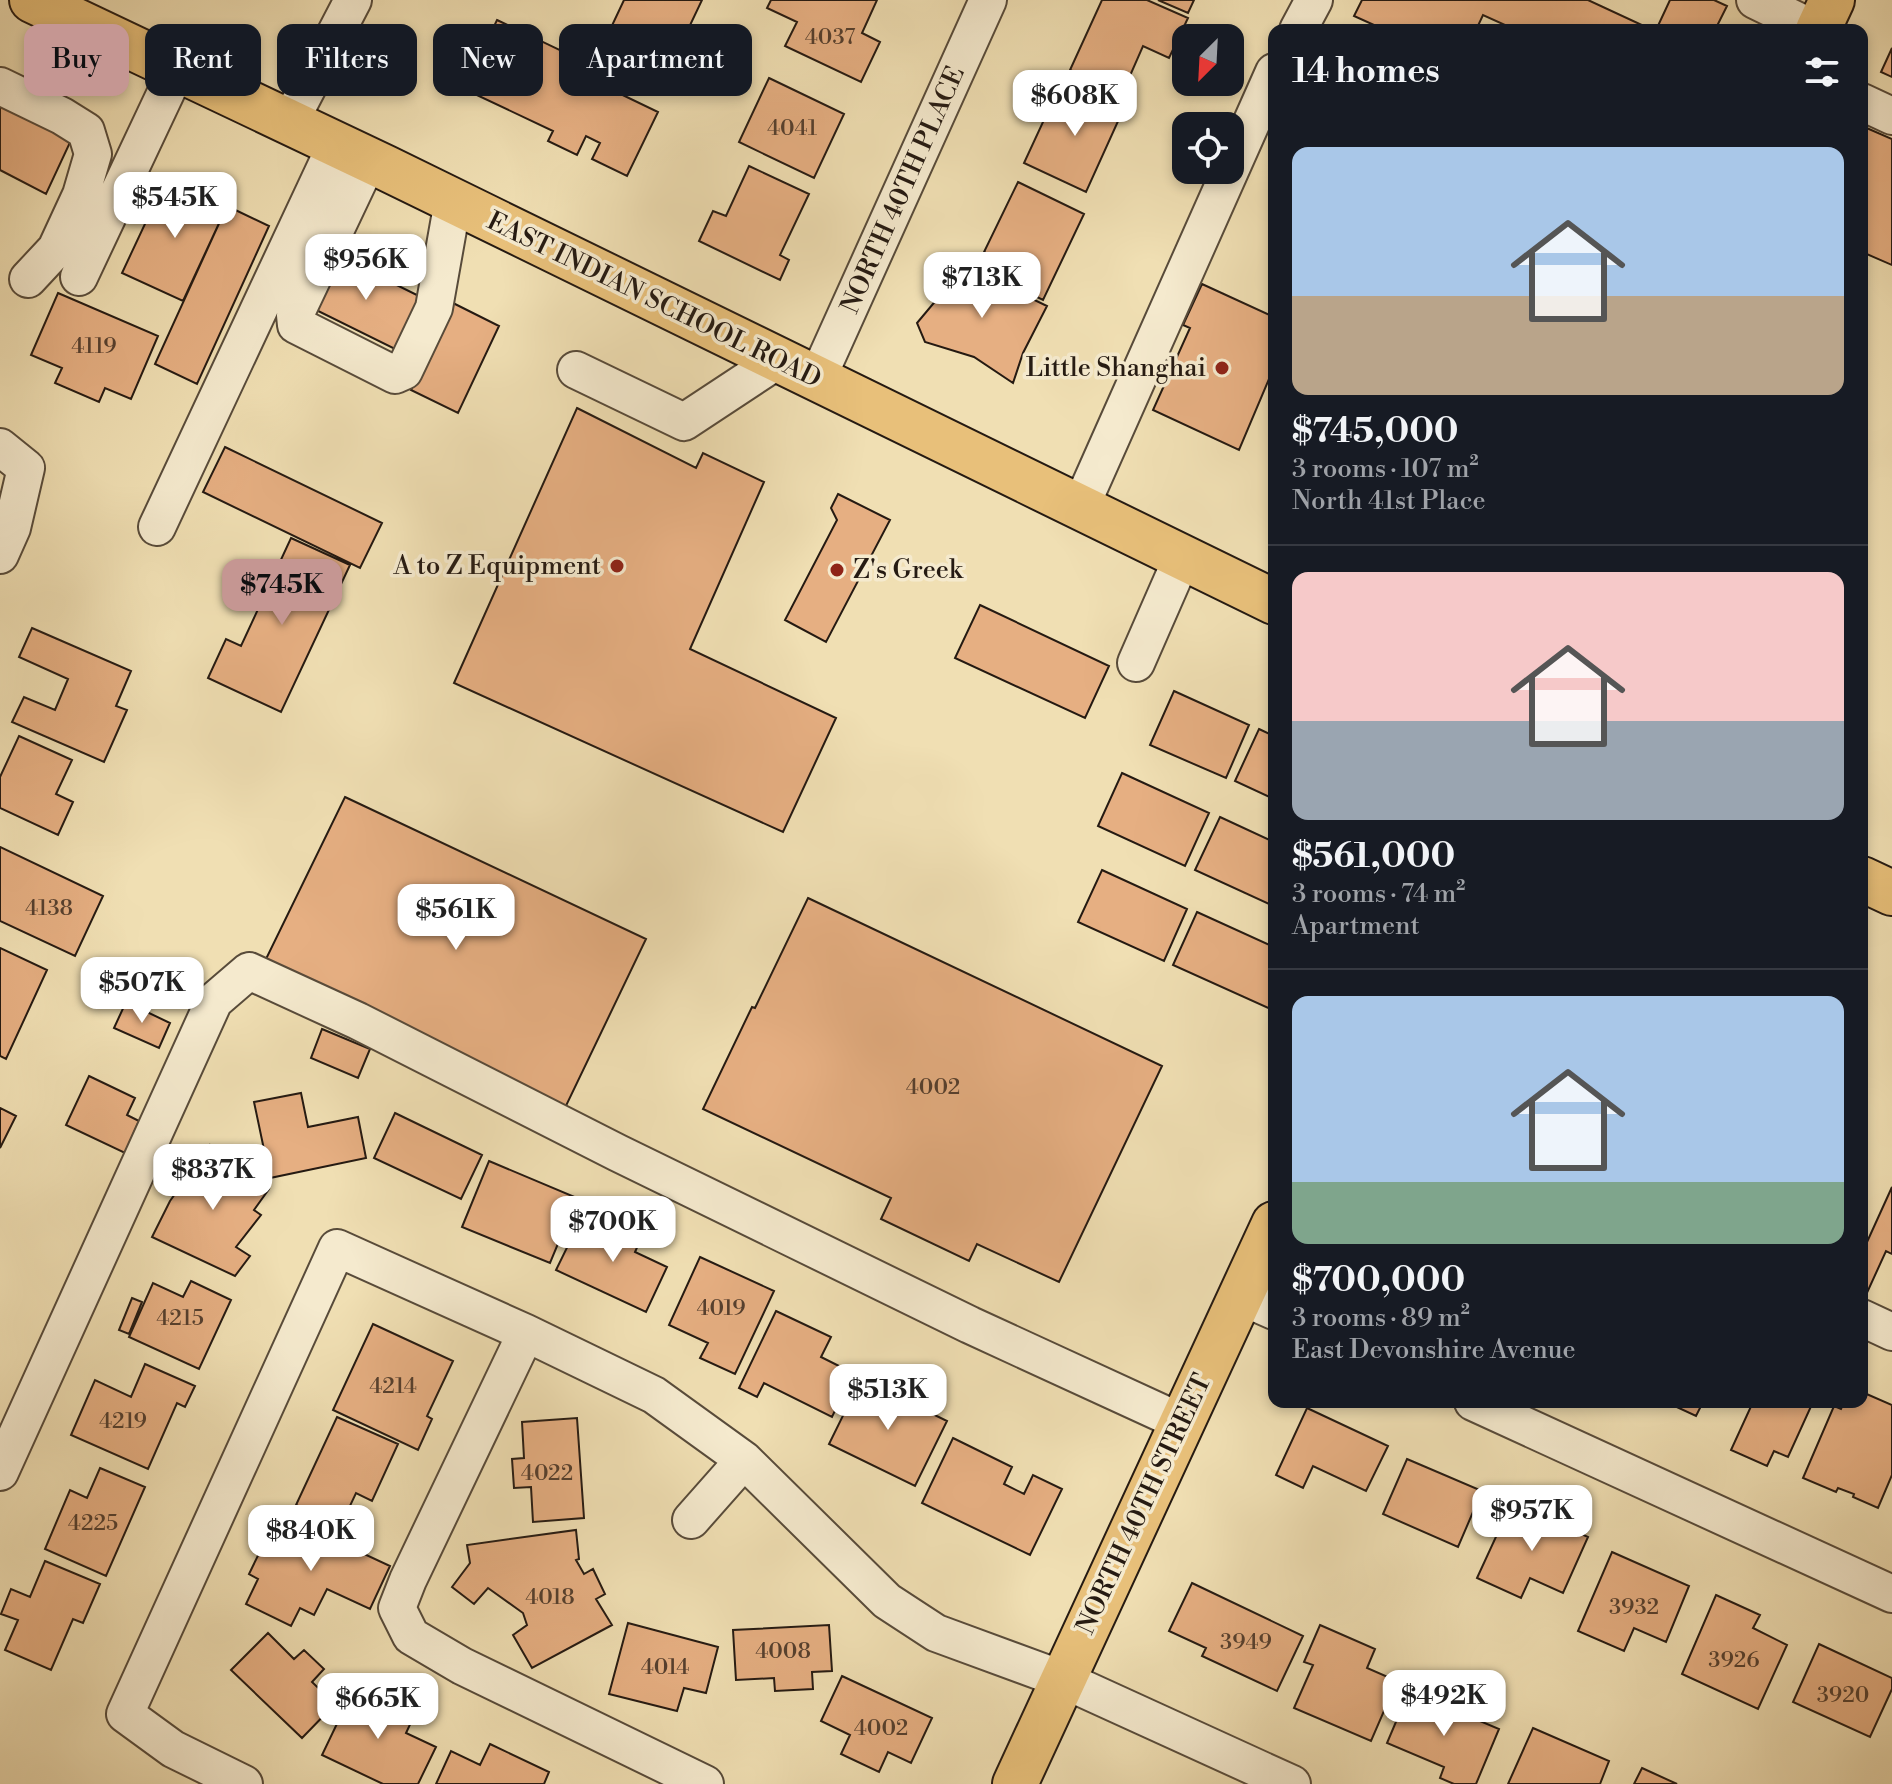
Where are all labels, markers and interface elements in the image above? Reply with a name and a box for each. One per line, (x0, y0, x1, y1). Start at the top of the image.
chip: Buy (24, 24, 129, 96)
chip: Rent (145, 24, 261, 96)
chip: Filters (277, 24, 417, 96)
chip: New (433, 24, 543, 96)
chip: Apartment (559, 24, 752, 96)
house number: 4037 (805, 24, 855, 51)
north arrow (1172, 24, 1244, 96)
map controls (1172, 24, 1244, 184)
icon: filters (1800, 50, 1844, 94)
text: 14 homes (1292, 51, 1440, 93)
street label: NORTH 40TH PLACE (834, 61, 972, 319)
pin: $608K (1019, 70, 1131, 138)
text: $608K (1031, 80, 1119, 112)
button: locate (1172, 112, 1244, 184)
house number: 4041 (767, 115, 818, 142)
pin: $545K (119, 172, 231, 240)
text: $545K (132, 182, 218, 214)
icon: home (1496, 199, 1640, 343)
street label: EAST INDIAN SCHOOL ROAD (482, 205, 826, 395)
pin: $956K (310, 234, 422, 302)
text: $956K (323, 244, 409, 276)
pin: $713K (926, 252, 1038, 320)
text: $713K (942, 262, 1022, 294)
house number: 4119 (71, 333, 117, 360)
place label: Little Shanghai (1026, 352, 1206, 384)
marker: Little Shanghai (1213, 359, 1231, 377)
text: $745,000 (1292, 411, 1459, 453)
text: 3 rooms · 107 m² (1292, 453, 1479, 485)
text: North 41st Place (1292, 485, 1486, 517)
place label: A to Z Equipment (393, 550, 601, 582)
place label: Z's Greek (853, 554, 964, 586)
marker: A to Z Equipment (608, 557, 626, 575)
pin: $745K (226, 559, 338, 627)
marker: Z's Greek (828, 561, 846, 579)
text: $745K (240, 569, 324, 601)
icon: home (1496, 624, 1640, 768)
text: $561,000 (1292, 836, 1455, 878)
text: 3 rooms · 74 m² (1292, 878, 1465, 910)
pin: $561K (400, 884, 512, 952)
text: $561K (416, 894, 496, 926)
house number: 4138 (25, 895, 73, 922)
text: Apartment (1292, 910, 1420, 942)
pin: $507K (86, 957, 198, 1025)
text: $507K (99, 967, 185, 999)
icon: home (1496, 1048, 1640, 1192)
house number: 4002 (906, 1074, 960, 1101)
pin: $837K (157, 1144, 269, 1212)
text: $837K (171, 1154, 255, 1186)
pin: $700K (557, 1196, 669, 1264)
text: $700K (569, 1206, 657, 1238)
text: $700,000 (1292, 1260, 1465, 1302)
house number: 4019 (697, 1295, 746, 1322)
text: 3 rooms · 89 m² (1292, 1302, 1470, 1334)
house number: 4215 (156, 1305, 204, 1332)
text: East Devonshire Avenue (1292, 1334, 1576, 1366)
pin: $513K (832, 1364, 944, 1432)
street label: NORTH 40TH STREET (1070, 1369, 1218, 1639)
house number: 4214 (369, 1373, 417, 1400)
text: $513K (848, 1374, 928, 1406)
house number: 4219 (99, 1408, 147, 1435)
house number: 4022 (521, 1460, 573, 1487)
pin: $957K (1476, 1485, 1588, 1553)
text: $957K (1490, 1495, 1574, 1527)
pin: $840K (255, 1505, 367, 1573)
house number: 4225 (68, 1510, 118, 1537)
text: $840K (266, 1515, 356, 1547)
house number: 4018 (525, 1584, 575, 1611)
house number: 3932 (1609, 1594, 1659, 1621)
house number: 3949 (1220, 1629, 1272, 1656)
house number: 4008 (755, 1638, 811, 1665)
house number: 3926 (1708, 1647, 1760, 1674)
house number: 4014 (641, 1654, 689, 1681)
pin: $492K (1388, 1670, 1500, 1738)
pin: $665K (322, 1673, 434, 1741)
text: $492K (1401, 1680, 1487, 1712)
house number: 3920 (1817, 1682, 1869, 1709)
text: $665K (335, 1683, 421, 1715)
house number: 4002 (854, 1715, 908, 1742)

